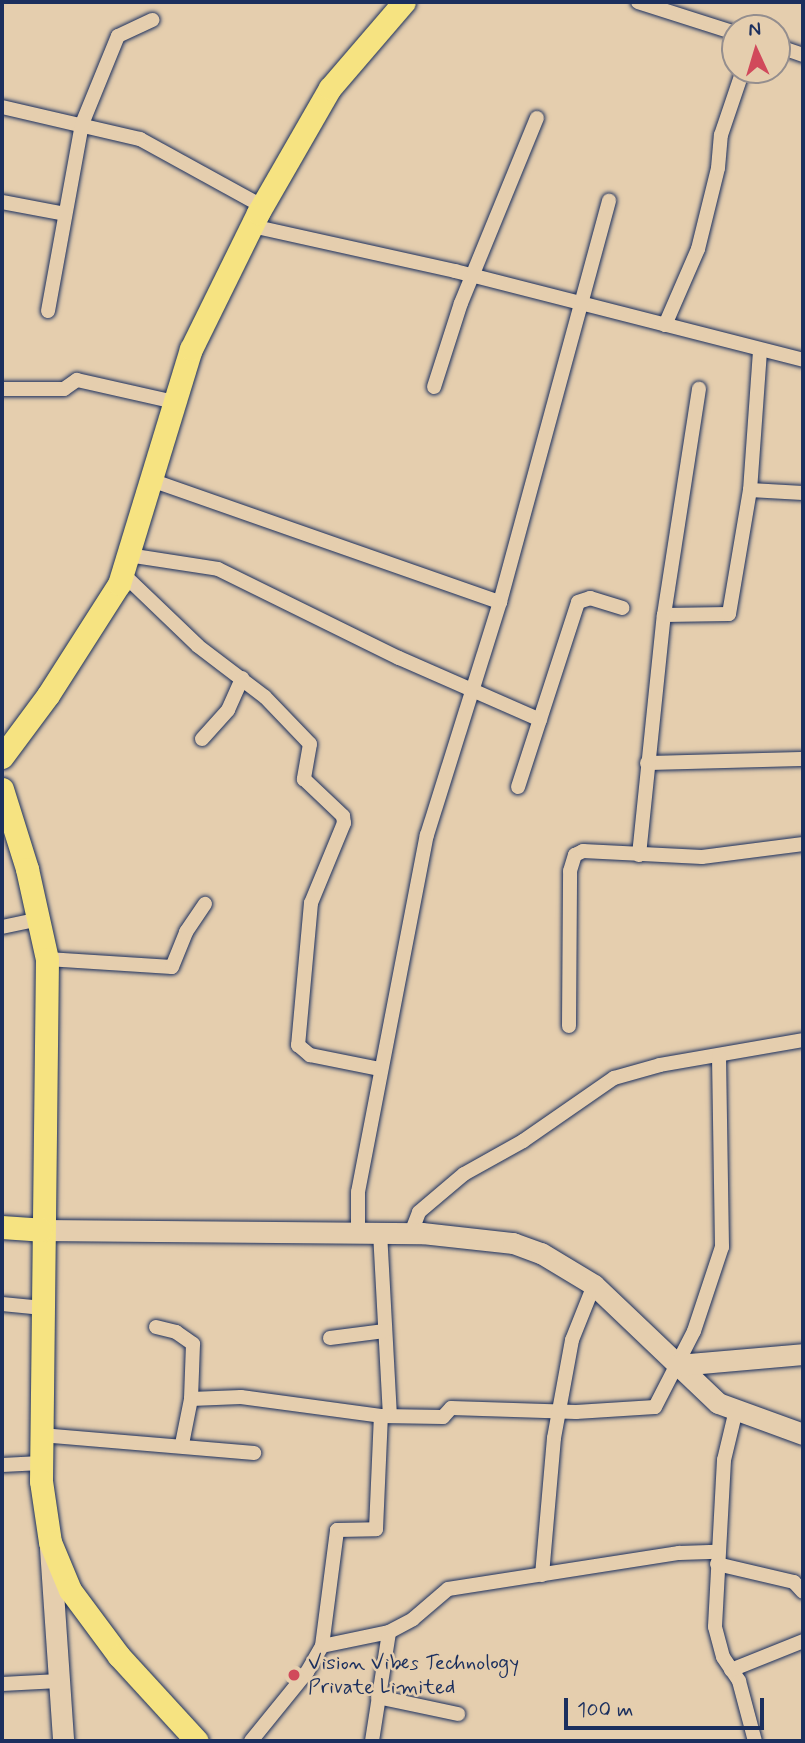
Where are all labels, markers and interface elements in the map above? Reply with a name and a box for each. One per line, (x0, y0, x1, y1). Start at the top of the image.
north arrow (721, 14, 791, 84)
text: N (747, 17, 762, 42)
place label: Vision Vibes Technology Private Limited (308, 1650, 517, 1700)
marker: Vision Vibes Technology Private Limited (286, 1667, 302, 1683)
scale bar (567, 1684, 766, 1728)
text: 100 m (577, 1696, 633, 1724)

